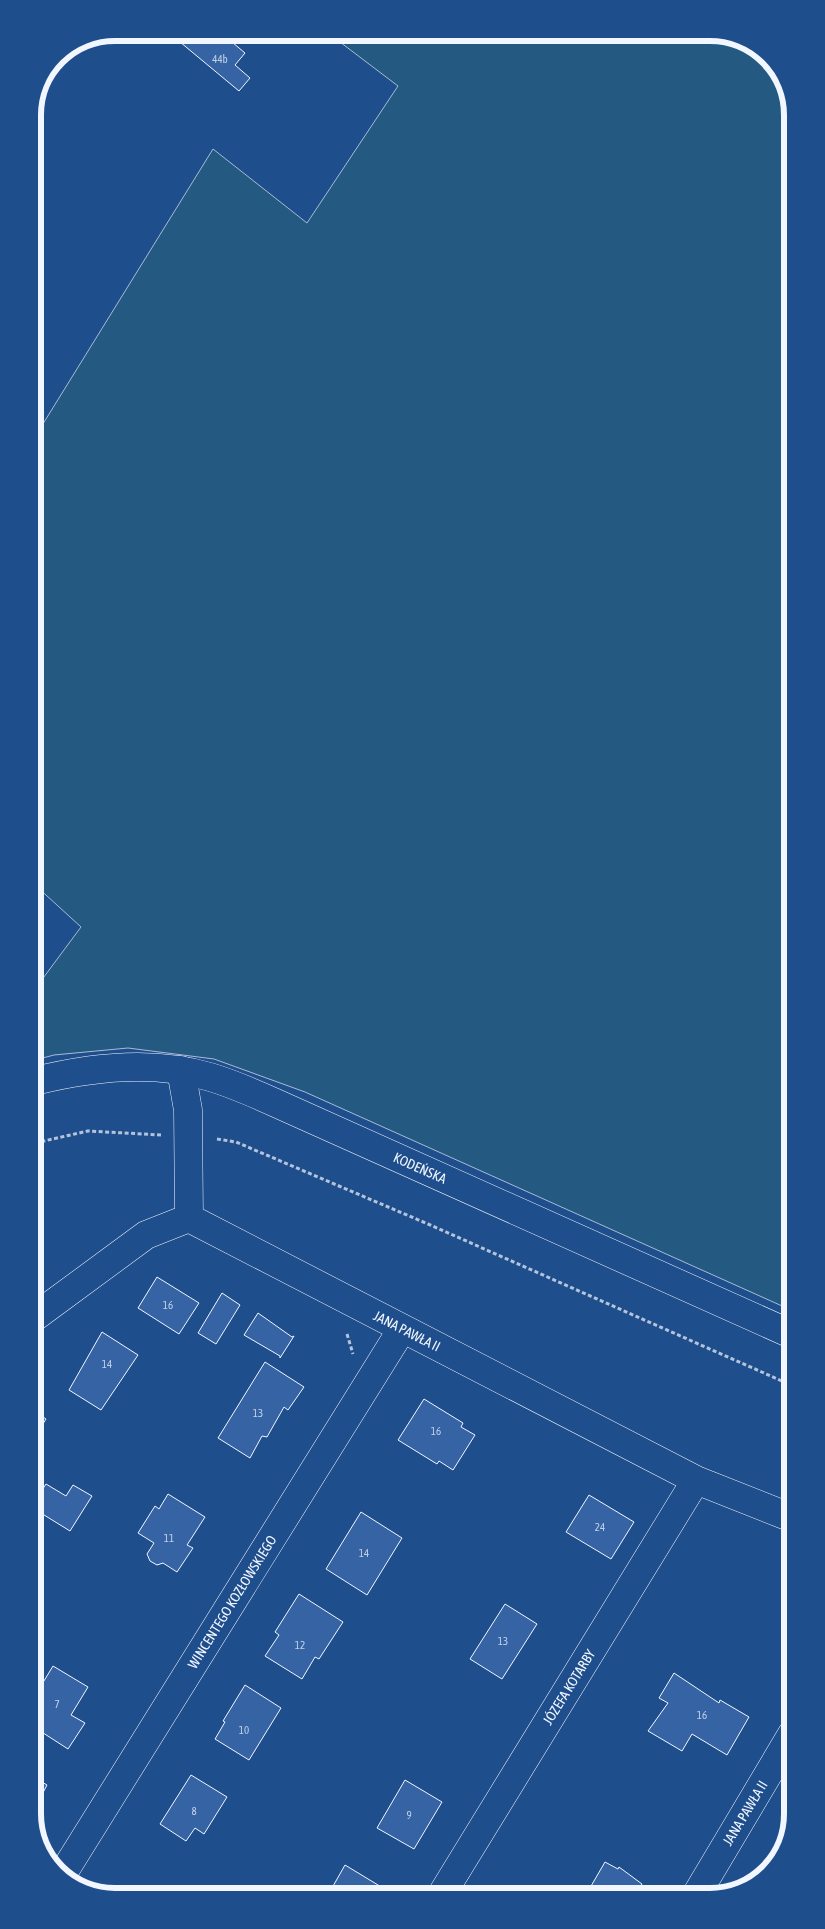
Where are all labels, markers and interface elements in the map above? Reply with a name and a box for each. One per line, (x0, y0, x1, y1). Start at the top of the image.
house number: 44b (212, 53, 228, 65)
street label: KODEŃSKA (391, 1149, 449, 1187)
house number: 16 (163, 1299, 173, 1311)
street label: JANA PAWŁA II (371, 1307, 443, 1355)
house number: 14 (102, 1358, 112, 1370)
house number: 13 (253, 1407, 263, 1419)
house number: 16 (431, 1425, 441, 1437)
house number: 24 (595, 1521, 605, 1533)
house number: 11 (164, 1532, 174, 1544)
street label: WINCENTEGO KOZŁOWSKIEGO (184, 1532, 280, 1672)
house number: 14 (359, 1547, 369, 1559)
house number: 13 (498, 1635, 508, 1647)
house number: 12 (295, 1639, 305, 1651)
street label: JÓZEFA KOTARBY (540, 1646, 599, 1727)
house number: 7 (54, 1698, 60, 1710)
house number: 16 (697, 1709, 707, 1721)
house number: 10 (239, 1724, 249, 1736)
street label: JANA PAWŁA II (719, 1778, 771, 1848)
house number: 8 (191, 1805, 197, 1817)
house number: 9 (406, 1809, 412, 1821)

